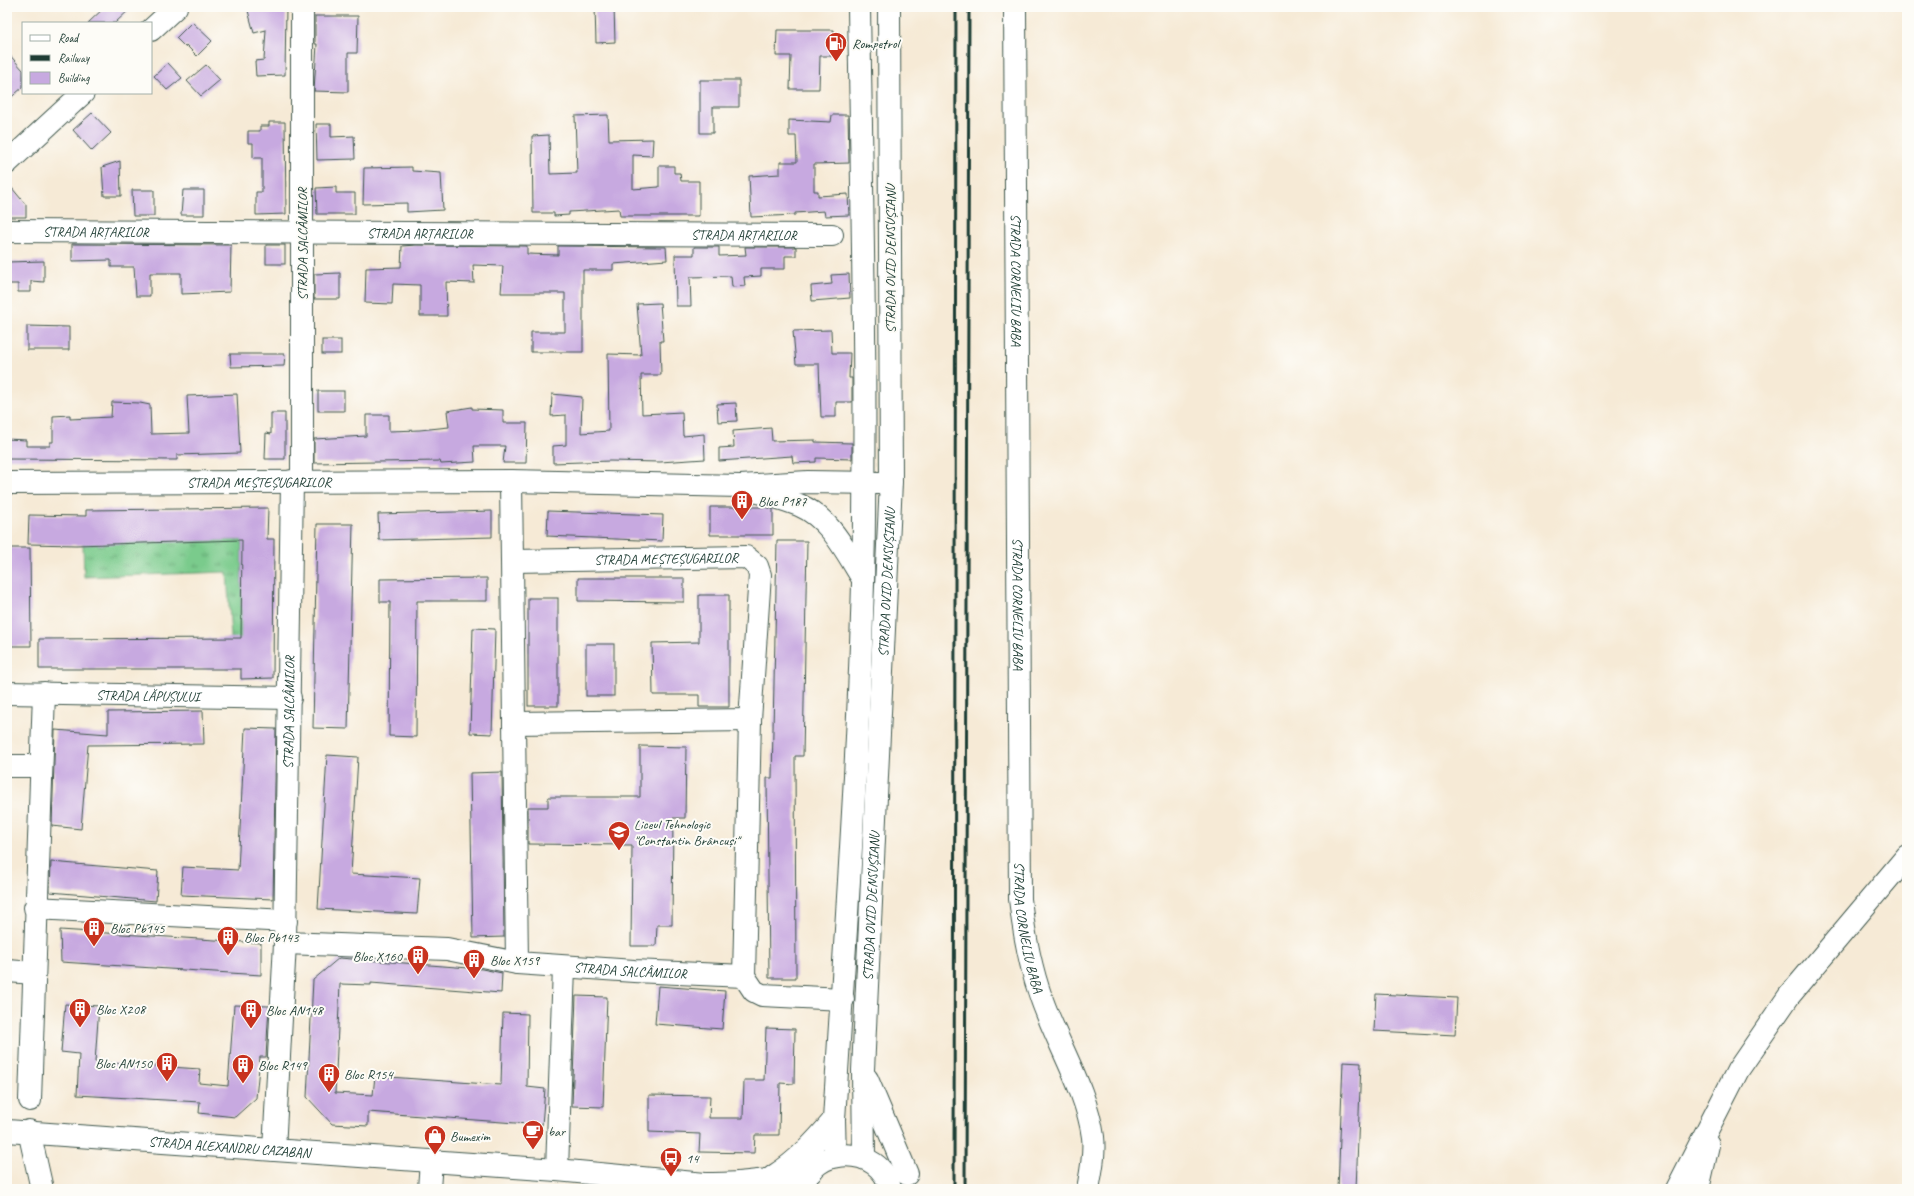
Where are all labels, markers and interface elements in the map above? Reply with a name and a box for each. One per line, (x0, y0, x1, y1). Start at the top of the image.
legend (22, 22, 152, 94)
text: Road (58, 30, 80, 46)
fuel station icon: Rompetrol (823, 30, 849, 63)
place label: Rompetrol (852, 35, 902, 52)
text: Railway (58, 50, 90, 66)
text: Building (58, 70, 90, 86)
street label: STRADA OVID DENSUȘIANU (882, 183, 899, 333)
street label: STRADA SALCÂMILOR (294, 186, 311, 301)
street label: STRADA CORNELIU BABA (1007, 214, 1025, 347)
street label: STRADA ARȚARILOR (43, 223, 150, 241)
street label: STRADA ARȚARILOR (367, 225, 474, 242)
street label: STRADA ARȚARILOR (691, 226, 798, 244)
street label: STRADA MEȘTEȘUGARILOR (187, 474, 332, 491)
building icon: Bloc P187 (729, 488, 755, 521)
place label: Bloc P187 (758, 493, 807, 510)
street label: STRADA OVID DENSUȘIANU (875, 506, 899, 657)
street label: STRADA CORNELIU BABA (1009, 538, 1027, 671)
street label: STRADA MEȘTEȘUGARILOR (594, 549, 739, 569)
street label: STRADA SALCÂMILOR (280, 655, 298, 769)
street label: STRADA LĂPUȘULUI (96, 687, 203, 705)
place label: Liceul Tehnologic "Constantin Brâncuși" (634, 816, 742, 849)
school or university icon: Liceul Tehnologic "Constantin Brâncuși" (606, 819, 632, 852)
street label: STRADA OVID DENSUȘIANU (859, 829, 883, 981)
street label: STRADA CORNELIU BABA (1011, 862, 1047, 996)
building icon: Bloc Pb145 (81, 915, 107, 948)
place label: Bloc Pb145 (110, 920, 165, 937)
building icon: Bloc Pb143 (215, 924, 241, 957)
place label: Bloc Pb143 (244, 929, 300, 946)
building icon: Bloc X160 (405, 943, 431, 976)
building icon: Bloc X159 (461, 947, 487, 980)
place label: Bloc X160 (353, 948, 404, 965)
place label: Bloc X159 (490, 952, 541, 969)
street label: STRADA SALCÂMILOR (573, 959, 688, 982)
building icon: Bloc X208 (67, 996, 93, 1029)
building icon: Bloc AN148 (238, 997, 264, 1030)
place label: Bloc X208 (96, 1001, 147, 1018)
place label: Bloc AN148 (266, 1002, 324, 1019)
building icon: Bloc AN150 (154, 1050, 180, 1083)
building icon: Bloc R149 (230, 1052, 256, 1085)
place label: Bloc AN150 (95, 1055, 154, 1072)
place label: Bloc R149 (258, 1057, 309, 1074)
building icon: Bloc R154 (316, 1061, 342, 1094)
place label: Bloc R154 (344, 1066, 395, 1083)
cafe icon: bar (520, 1118, 546, 1151)
shop icon: Bumexim (422, 1123, 448, 1156)
place label: bar (548, 1123, 566, 1140)
place label: Bumexim (450, 1128, 491, 1145)
street label: STRADA ALEXANDRU CAZABAN (148, 1133, 314, 1162)
bus stop icon: 14 (658, 1145, 684, 1178)
place label: 14 (686, 1150, 700, 1167)

